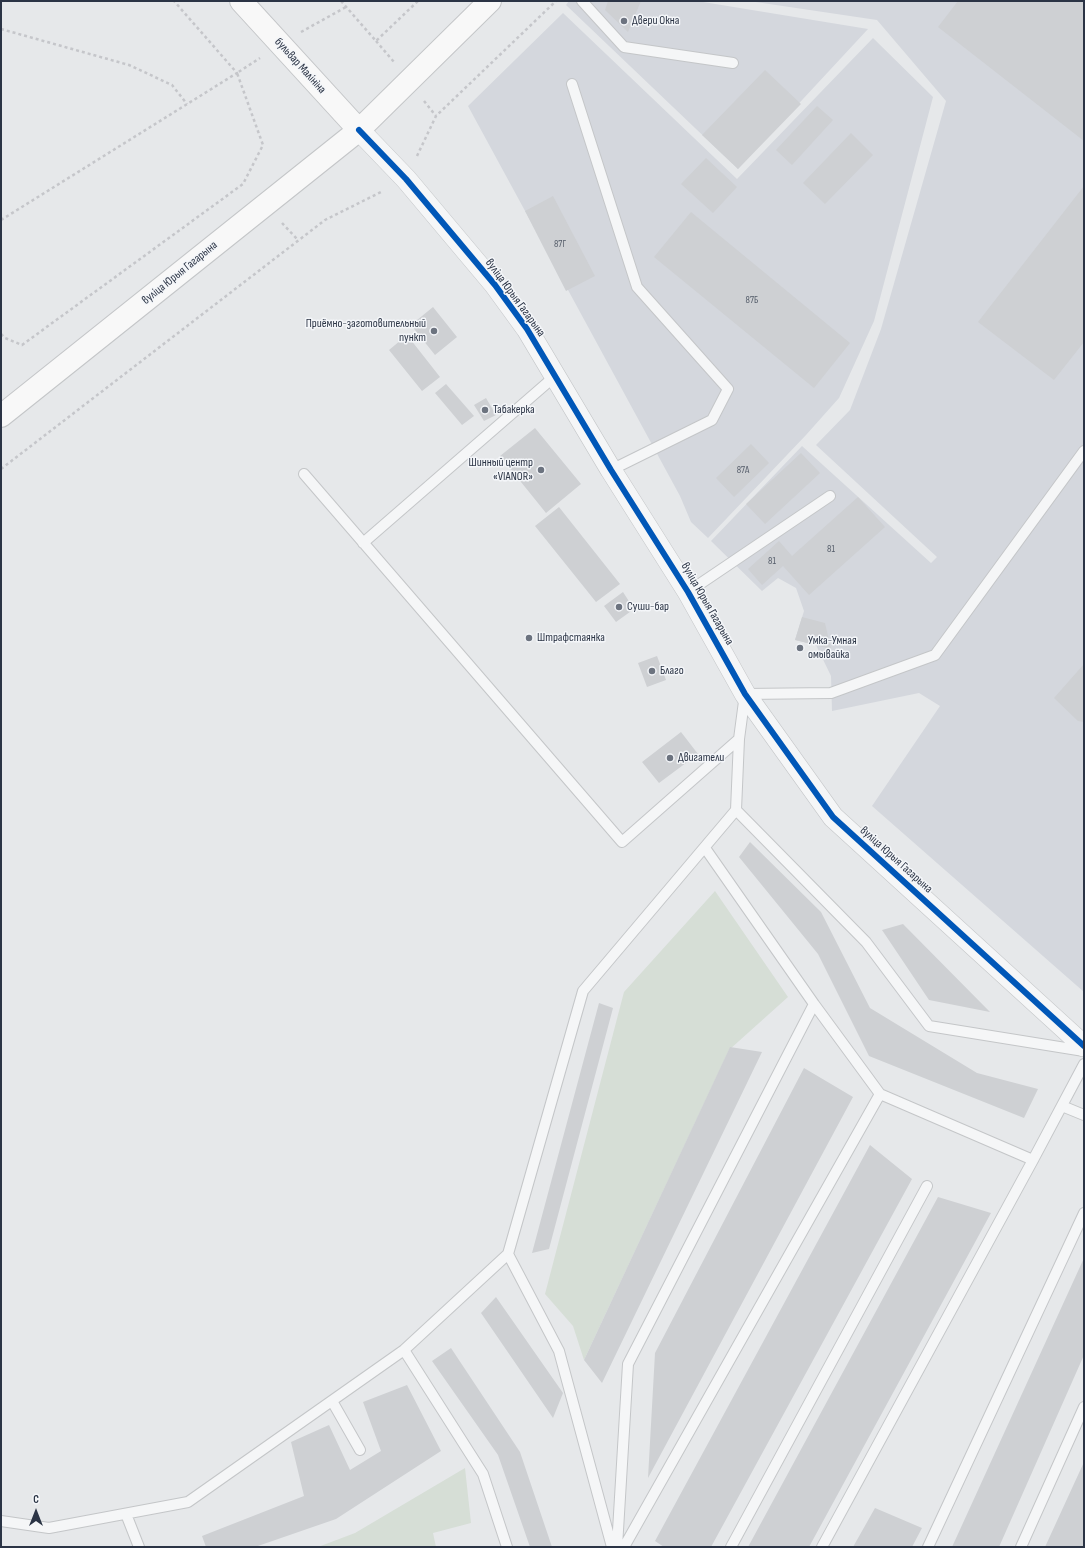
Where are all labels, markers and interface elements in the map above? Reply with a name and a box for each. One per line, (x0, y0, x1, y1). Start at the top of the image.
place label: Двери Окна (632, 14, 679, 28)
marker: Двери Окна (619, 16, 629, 26)
street label: бульвар Малініна (271, 35, 329, 97)
street label: вуліца Юрыя Гагарына (139, 238, 221, 308)
house number: 87Г (554, 238, 566, 250)
street label: вуліца Юрыя Гагарына (482, 256, 548, 340)
house number: 87Б (746, 294, 758, 306)
place label: Приёмно-заготовительный пункт (306, 317, 426, 345)
marker: Приёмно-заготовительный пункт (429, 326, 439, 336)
place label: Табакерка (493, 403, 535, 417)
marker: Табакерка (480, 405, 490, 415)
place label: Шинный центр «VIANOR» (468, 456, 533, 484)
house number: 87А (737, 464, 749, 476)
marker: Шинный центр «VIANOR» (536, 465, 546, 475)
house number: 81 (827, 543, 835, 555)
house number: 81 (768, 555, 776, 567)
street label: вуліца Юрыя Гагарына (678, 560, 736, 648)
place label: Суши-бар (627, 600, 669, 614)
marker: Суши-бар (614, 602, 624, 612)
place label: Штрафстаянка (537, 631, 605, 645)
marker: Штрафстаянка (524, 633, 534, 643)
place label: Умка-Умная омывайка (808, 634, 857, 662)
marker: Умка-Умная омывайка (795, 643, 805, 653)
place label: Благо (660, 664, 684, 678)
marker: Благо (647, 666, 657, 676)
place label: Двигатели (678, 751, 724, 765)
marker: Двигатели (665, 753, 675, 763)
street label: вуліца Юрыя Гагарына (857, 824, 935, 896)
north arrow (16, 1492, 56, 1532)
text: С (33, 1493, 39, 1506)

